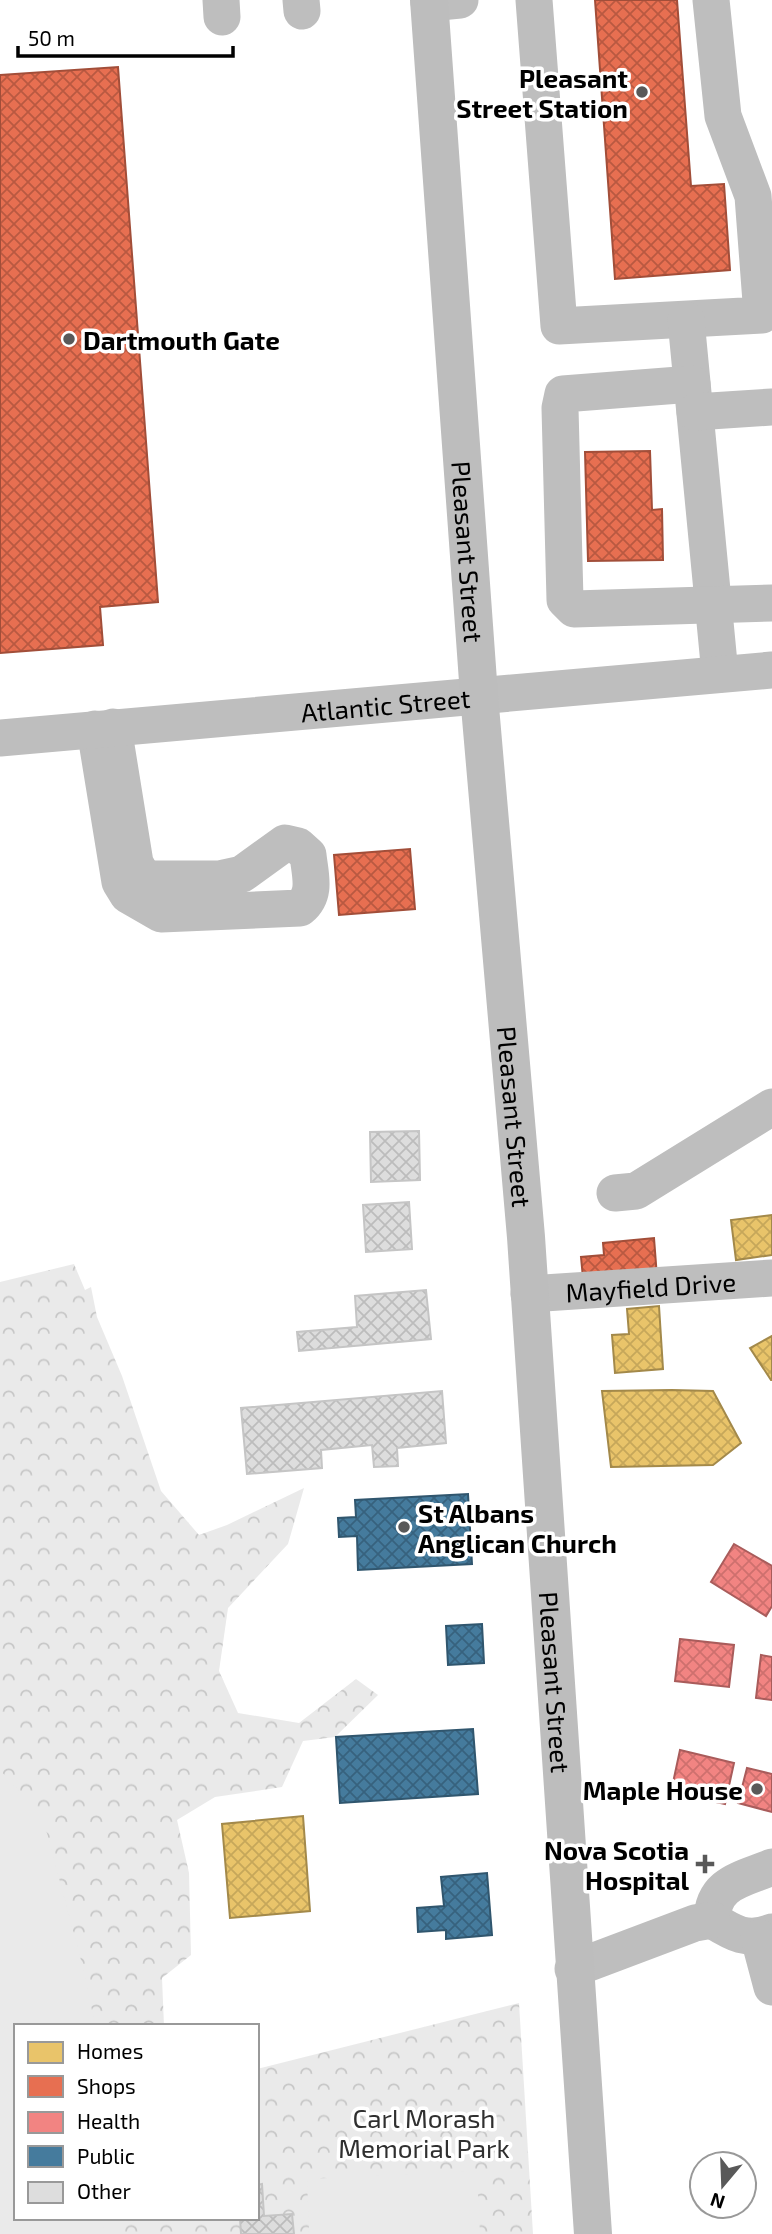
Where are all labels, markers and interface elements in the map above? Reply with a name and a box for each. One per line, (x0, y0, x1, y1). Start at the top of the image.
scale bar (18, 14, 233, 58)
text: 50 m (28, 25, 75, 50)
place label: Pleasant Street Station (456, 62, 628, 123)
marker: Pleasant Street Station (634, 84, 650, 100)
place label: Dartmouth Gate (83, 324, 280, 355)
marker: Dartmouth Gate (61, 331, 77, 347)
street label: Pleasant Street (447, 460, 491, 644)
street label: Atlantic Street (299, 681, 472, 727)
street label: Pleasant Street (492, 1025, 539, 1209)
street label: Mayfield Drive (565, 1265, 737, 1307)
place label: St Albans Anglican Church (418, 1497, 617, 1558)
marker: St Albans Anglican Church (396, 1519, 412, 1535)
street label: Pleasant Street (534, 1590, 577, 1774)
place label: Maple House (583, 1774, 743, 1805)
marker: Maple House (749, 1781, 765, 1797)
place label: Nova Scotia Hospital (544, 1834, 689, 1895)
marker: Nova Scotia Hospital (695, 1854, 715, 1874)
legend (14, 2024, 259, 2220)
text: Homes (77, 2038, 143, 2063)
text: Shops (77, 2073, 136, 2098)
park label: Carl Morash Memorial Park (338, 2102, 510, 2163)
text: Health (77, 2108, 140, 2133)
text: Public (77, 2143, 135, 2168)
north arrow (688, 2150, 758, 2220)
text: Other (77, 2178, 132, 2203)
text: N (707, 2188, 728, 2215)

